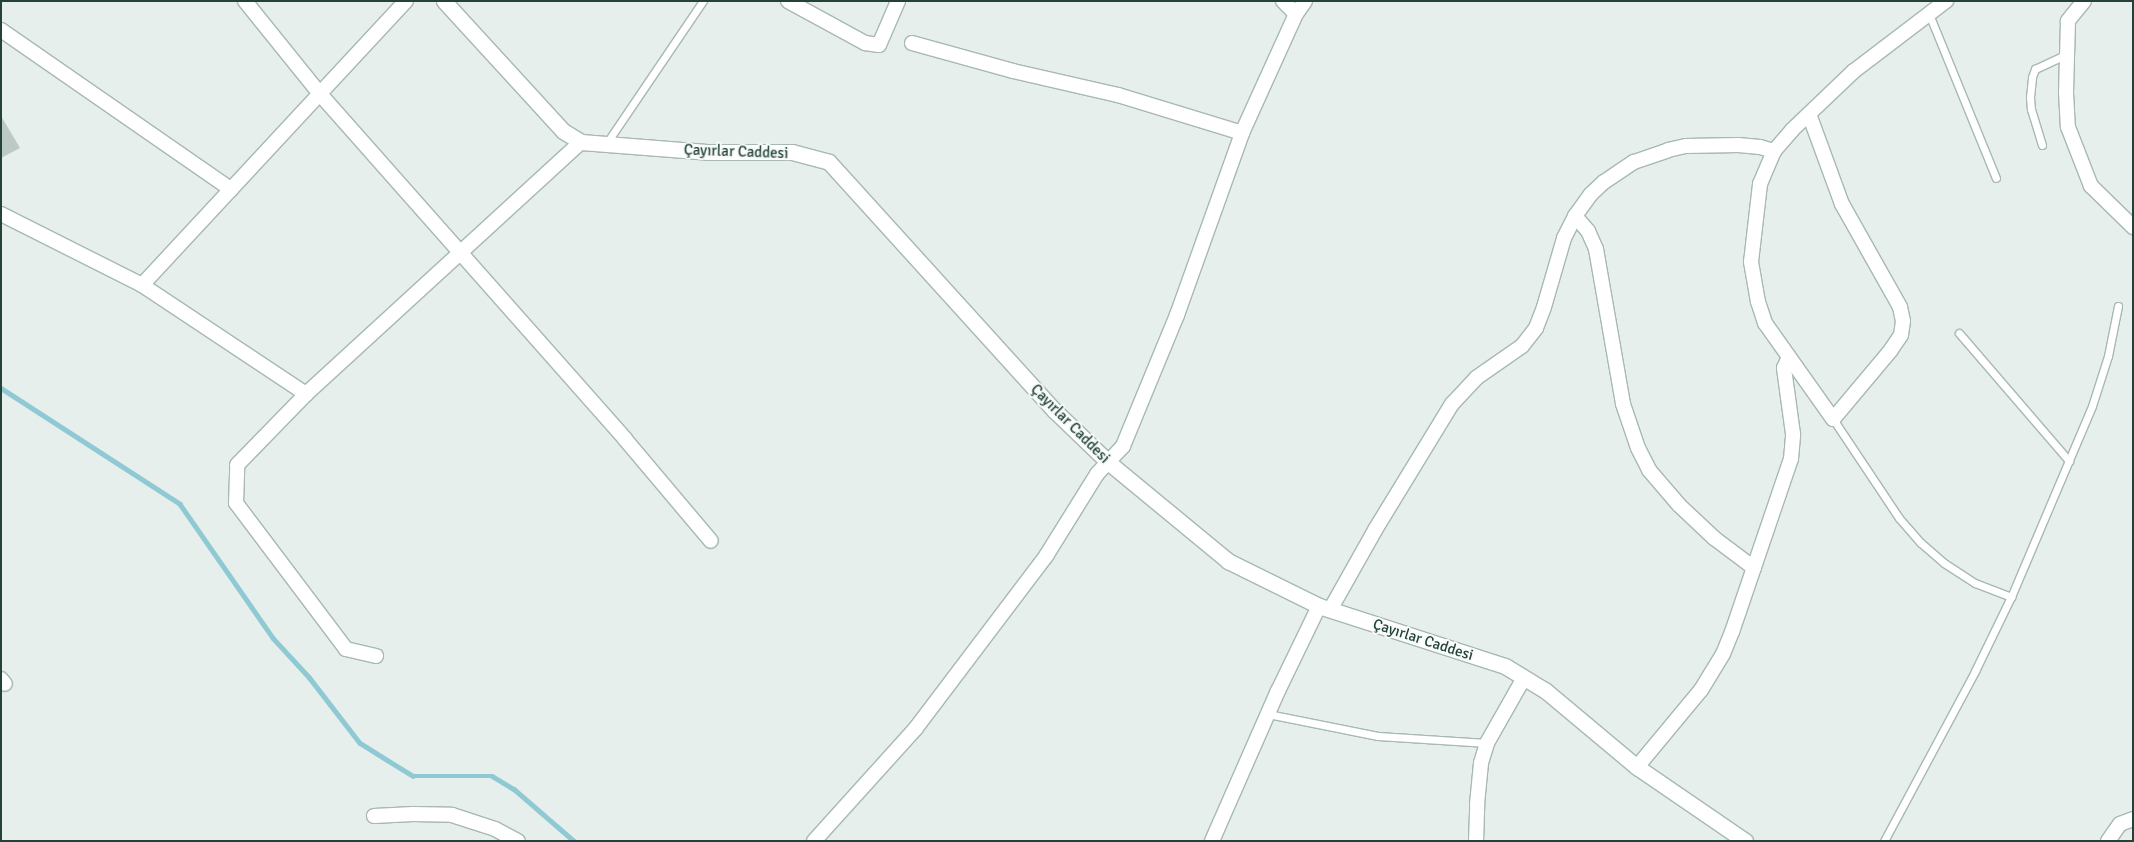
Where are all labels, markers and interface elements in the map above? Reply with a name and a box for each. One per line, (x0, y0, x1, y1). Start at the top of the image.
street label: Çayırlar Caddesi (683, 141, 789, 163)
street label: Çayırlar Caddesi (1027, 381, 1113, 467)
street label: Çayırlar Caddesi (1371, 615, 1475, 665)

